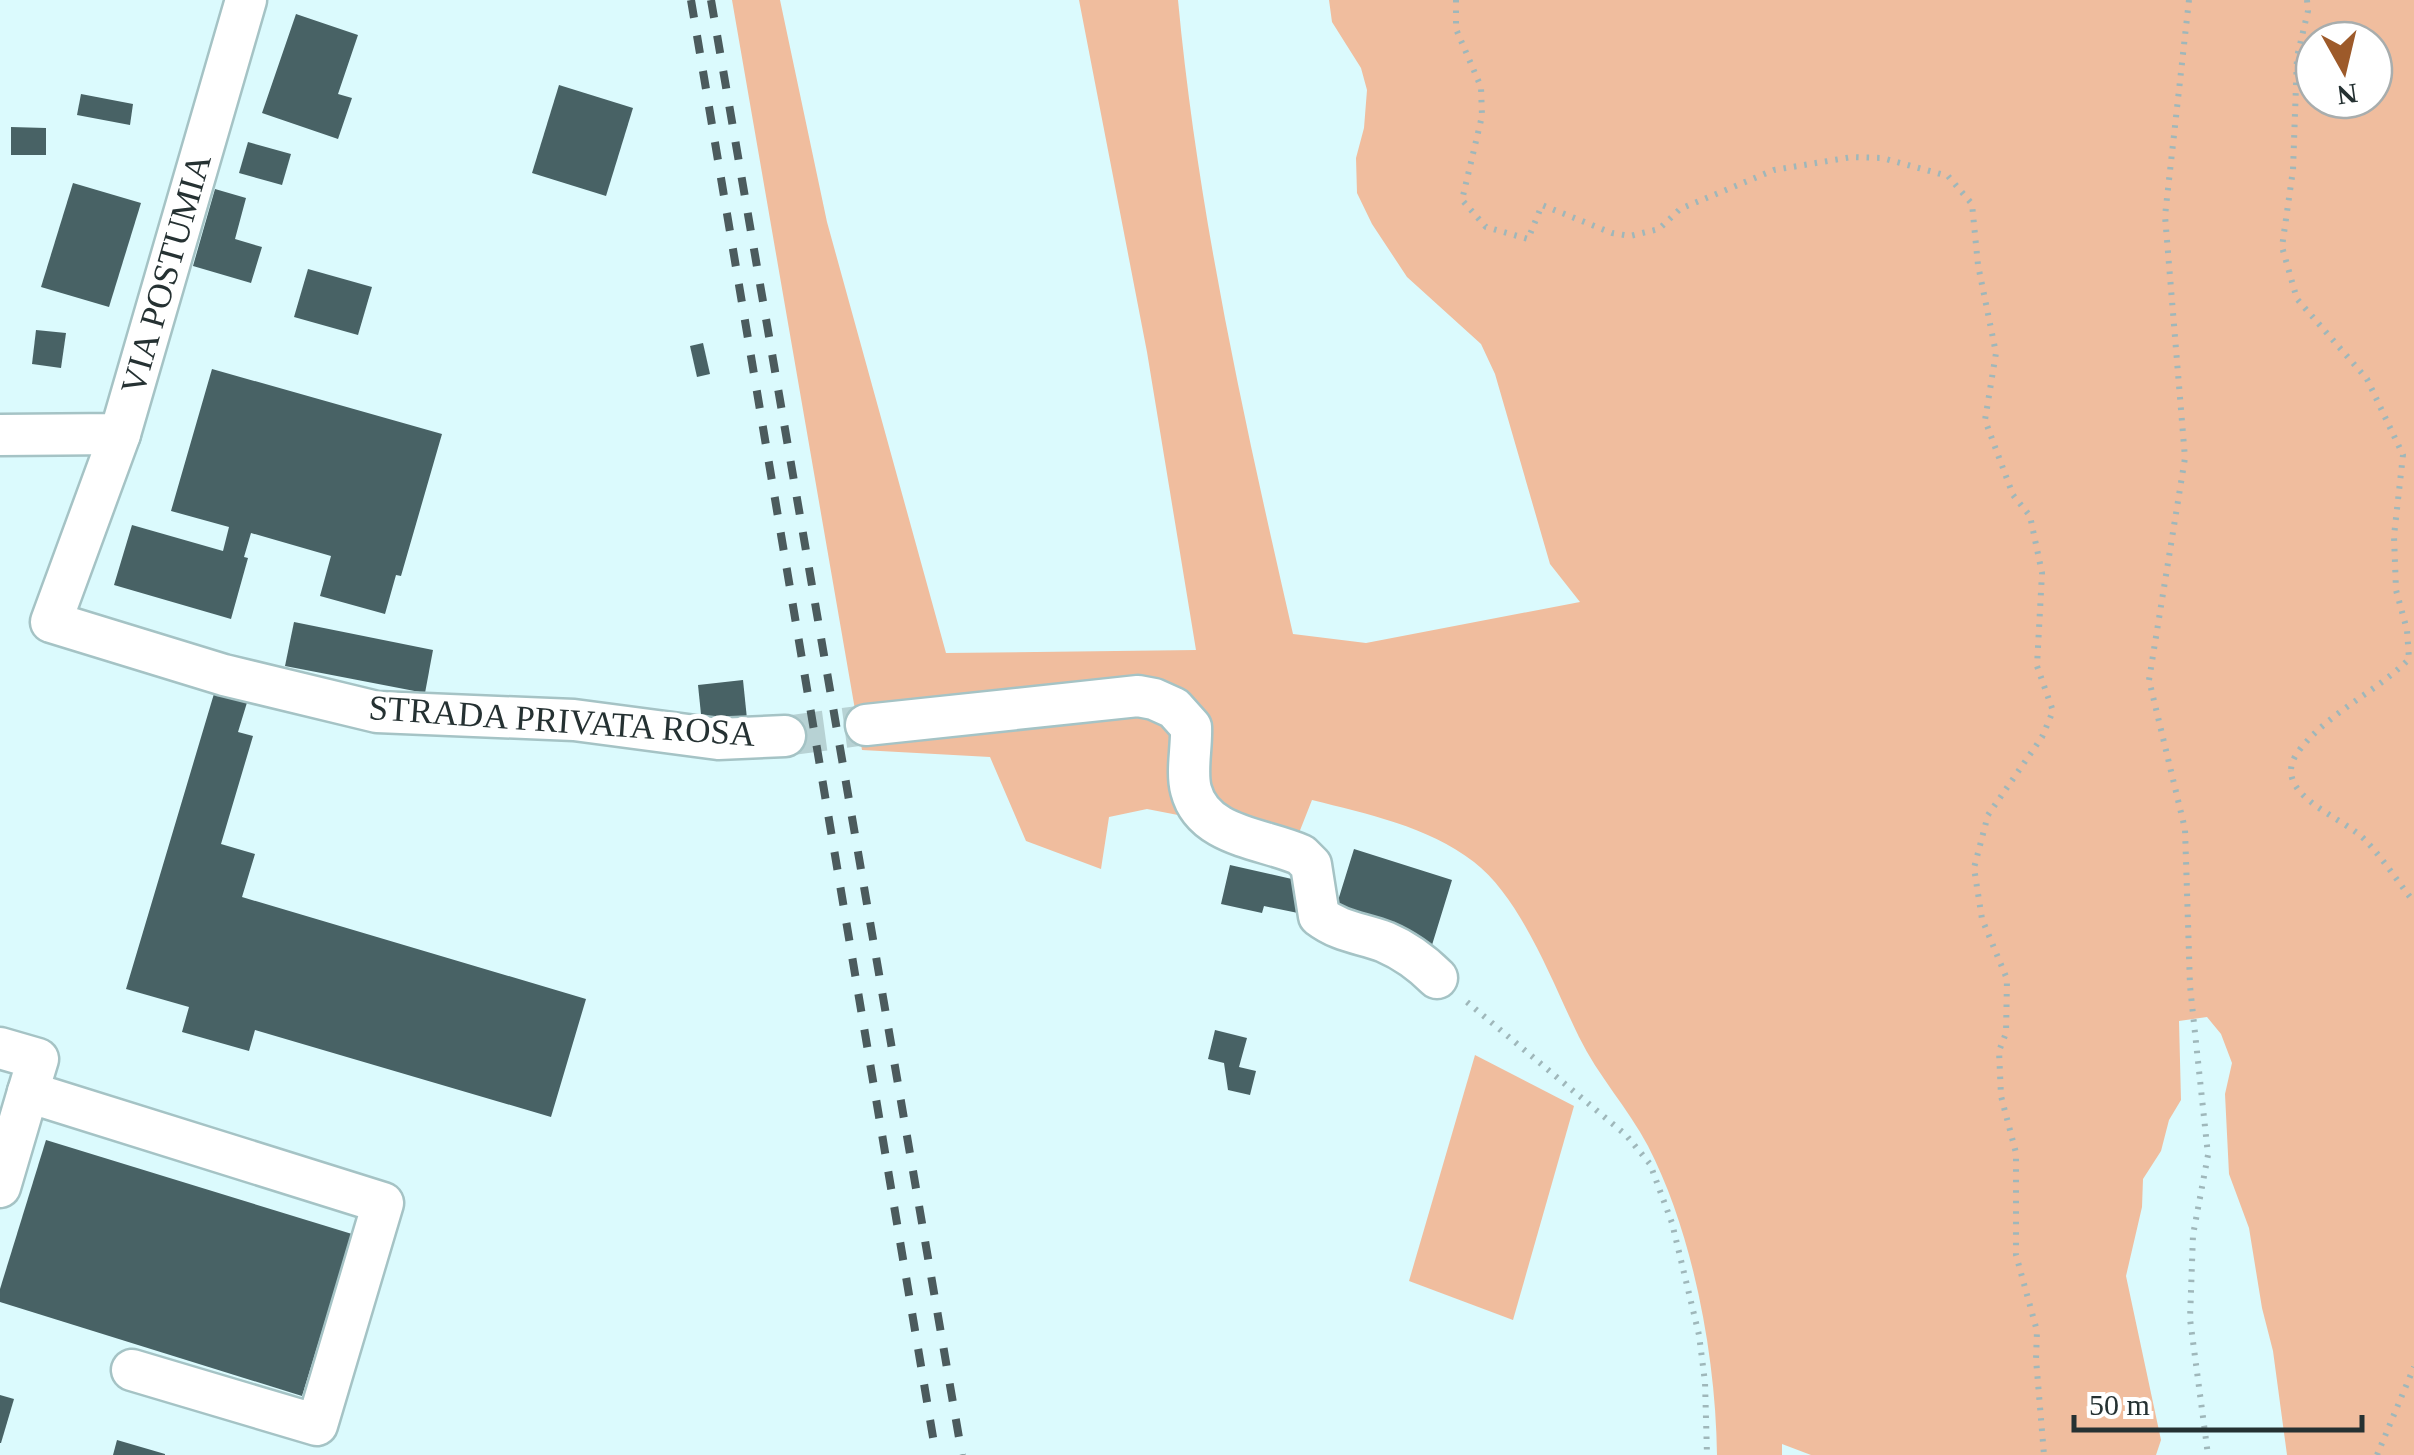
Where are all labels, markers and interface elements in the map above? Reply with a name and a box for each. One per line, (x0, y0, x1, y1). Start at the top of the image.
north arrow (2294, 20, 2394, 120)
text: N (2335, 78, 2360, 111)
street label: VIA POSTUMIA (113, 149, 219, 399)
street label: STRADA PRIVATA ROSA (367, 688, 757, 754)
scale bar (2074, 1370, 2362, 1432)
text: 50 m (2089, 1388, 2150, 1421)

